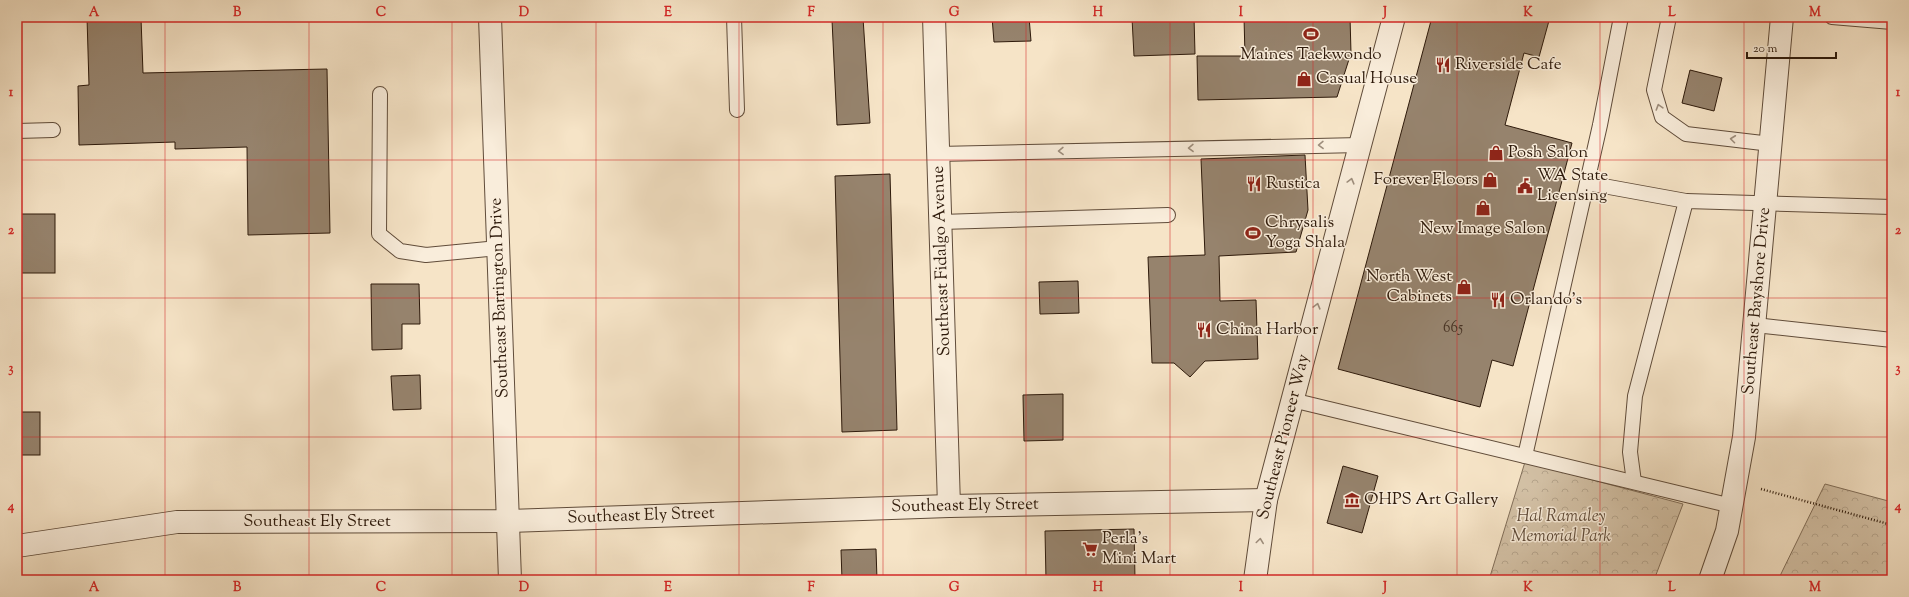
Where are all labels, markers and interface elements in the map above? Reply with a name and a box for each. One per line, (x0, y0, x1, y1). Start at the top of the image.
text: A (89, 4, 100, 22)
text: B (233, 4, 242, 22)
text: C (376, 4, 386, 22)
text: D (519, 4, 529, 22)
text: E (664, 4, 672, 22)
text: F (807, 4, 815, 22)
text: G (949, 4, 960, 22)
text: H (1093, 4, 1104, 22)
text: I (1239, 4, 1244, 22)
text: J (1382, 4, 1387, 22)
text: K (1523, 4, 1533, 22)
text: L (1668, 4, 1676, 22)
text: M (1809, 4, 1821, 22)
sports icon: Maines Taekwondo (1302, 25, 1320, 43)
scale bar (1747, 34, 1836, 60)
text: 20 m (1753, 40, 1778, 58)
place label: Maines Taekwondo (1240, 43, 1382, 67)
place label: Riverside Cafe (1455, 53, 1562, 77)
restaurant icon: Riverside Cafe (1434, 56, 1452, 74)
place label: Casual House (1316, 67, 1417, 91)
shop icon: Casual House (1295, 70, 1313, 88)
text: 1 (9, 84, 14, 102)
text: 1 (1896, 84, 1901, 102)
one-way arrow (1655, 104, 1664, 111)
one-way arrow (1730, 135, 1736, 144)
one-way arrow (1318, 141, 1324, 150)
place label: Posh Salon (1508, 141, 1588, 165)
one-way arrow (1188, 144, 1194, 152)
shop icon: Posh Salon (1487, 144, 1505, 162)
one-way arrow (1058, 147, 1064, 155)
place label: WA State Licensing (1537, 164, 1608, 208)
street label: Southeast Fidalgo Avenue (927, 165, 957, 357)
place label: Forever Floors (1374, 168, 1478, 192)
shop icon: Forever Floors (1481, 171, 1499, 189)
place label: Rustica (1266, 172, 1320, 196)
restaurant icon: Rustica (1245, 175, 1263, 193)
one-way arrow (1346, 177, 1354, 184)
public building icon: WA State Licensing (1516, 177, 1534, 195)
street label: Southeast Barrington Drive (485, 197, 515, 399)
shop icon: New Image Salon (1474, 199, 1492, 217)
street label: Southeast Bayshore Drive (1737, 206, 1777, 396)
place label: Chrysalis Yoga Shala (1265, 211, 1345, 255)
place label: New Image Salon (1420, 217, 1546, 241)
text: 2 (8, 222, 15, 240)
text: 2 (1895, 222, 1902, 240)
sports icon: Chrysalis Yoga Shala (1244, 224, 1262, 242)
place label: North West Cabinets (1366, 265, 1452, 309)
shop icon: North West Cabinets (1455, 278, 1473, 296)
place label: Orlando's (1510, 288, 1582, 312)
restaurant icon: Orlando's (1489, 291, 1507, 309)
one-way arrow (1312, 303, 1321, 310)
place label: China Harbor (1216, 318, 1319, 342)
house number: 665 (1443, 318, 1463, 339)
restaurant icon: China Harbor (1195, 321, 1213, 339)
street label: Southeast Pioneer Way (1252, 351, 1316, 522)
text: 3 (8, 360, 14, 378)
text: 3 (1895, 360, 1901, 378)
place label: OHPS Art Gallery (1364, 488, 1499, 512)
museum icon: OHPS Art Gallery (1343, 491, 1361, 509)
street label: Southeast Ely Street (891, 493, 1039, 519)
text: 4 (7, 498, 15, 516)
text: 4 (1894, 498, 1902, 516)
street label: Southeast Ely Street (567, 501, 715, 531)
park label: Hal Ramaley Memorial Park (1511, 505, 1611, 549)
street label: Southeast Ely Street (243, 510, 391, 534)
place label: Perla’s Mini Mart (1102, 527, 1177, 571)
one-way arrow (1256, 538, 1265, 544)
supermarket icon: Perla’s Mini Mart (1081, 540, 1099, 558)
text: A (89, 579, 100, 597)
text: B (233, 579, 242, 597)
text: C (376, 579, 386, 597)
text: D (519, 579, 529, 597)
text: E (664, 579, 672, 597)
text: F (807, 579, 815, 597)
text: G (949, 579, 960, 597)
text: H (1093, 579, 1104, 597)
text: I (1239, 579, 1244, 597)
text: J (1382, 579, 1387, 597)
text: K (1523, 579, 1533, 597)
text: L (1668, 579, 1676, 597)
text: M (1809, 579, 1821, 597)

